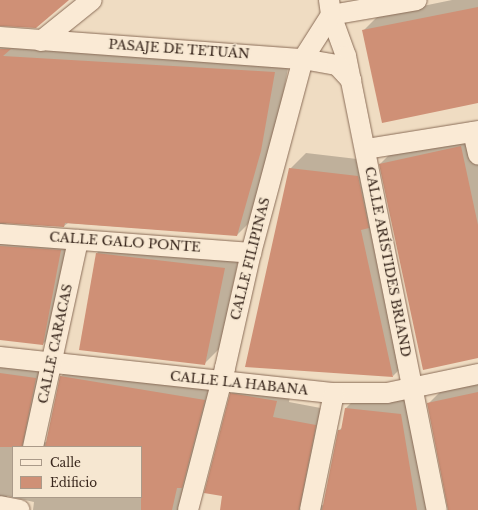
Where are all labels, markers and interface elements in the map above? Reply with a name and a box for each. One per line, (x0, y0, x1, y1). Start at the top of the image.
street label: PASAJE DE TETUÁN (108, 37, 250, 63)
street label: CALLE ARÍSTIDES BRIAND (361, 165, 413, 359)
street label: CALLE FILIPINAS (228, 196, 274, 322)
street label: CALLE GALO PONTE (49, 230, 201, 256)
street label: CALLE CARACAS (36, 283, 76, 405)
street label: CALLE LA HABANA (169, 369, 309, 399)
legend (12, 446, 142, 498)
text: Calle (50, 455, 81, 470)
text: Edificio (50, 475, 97, 490)

